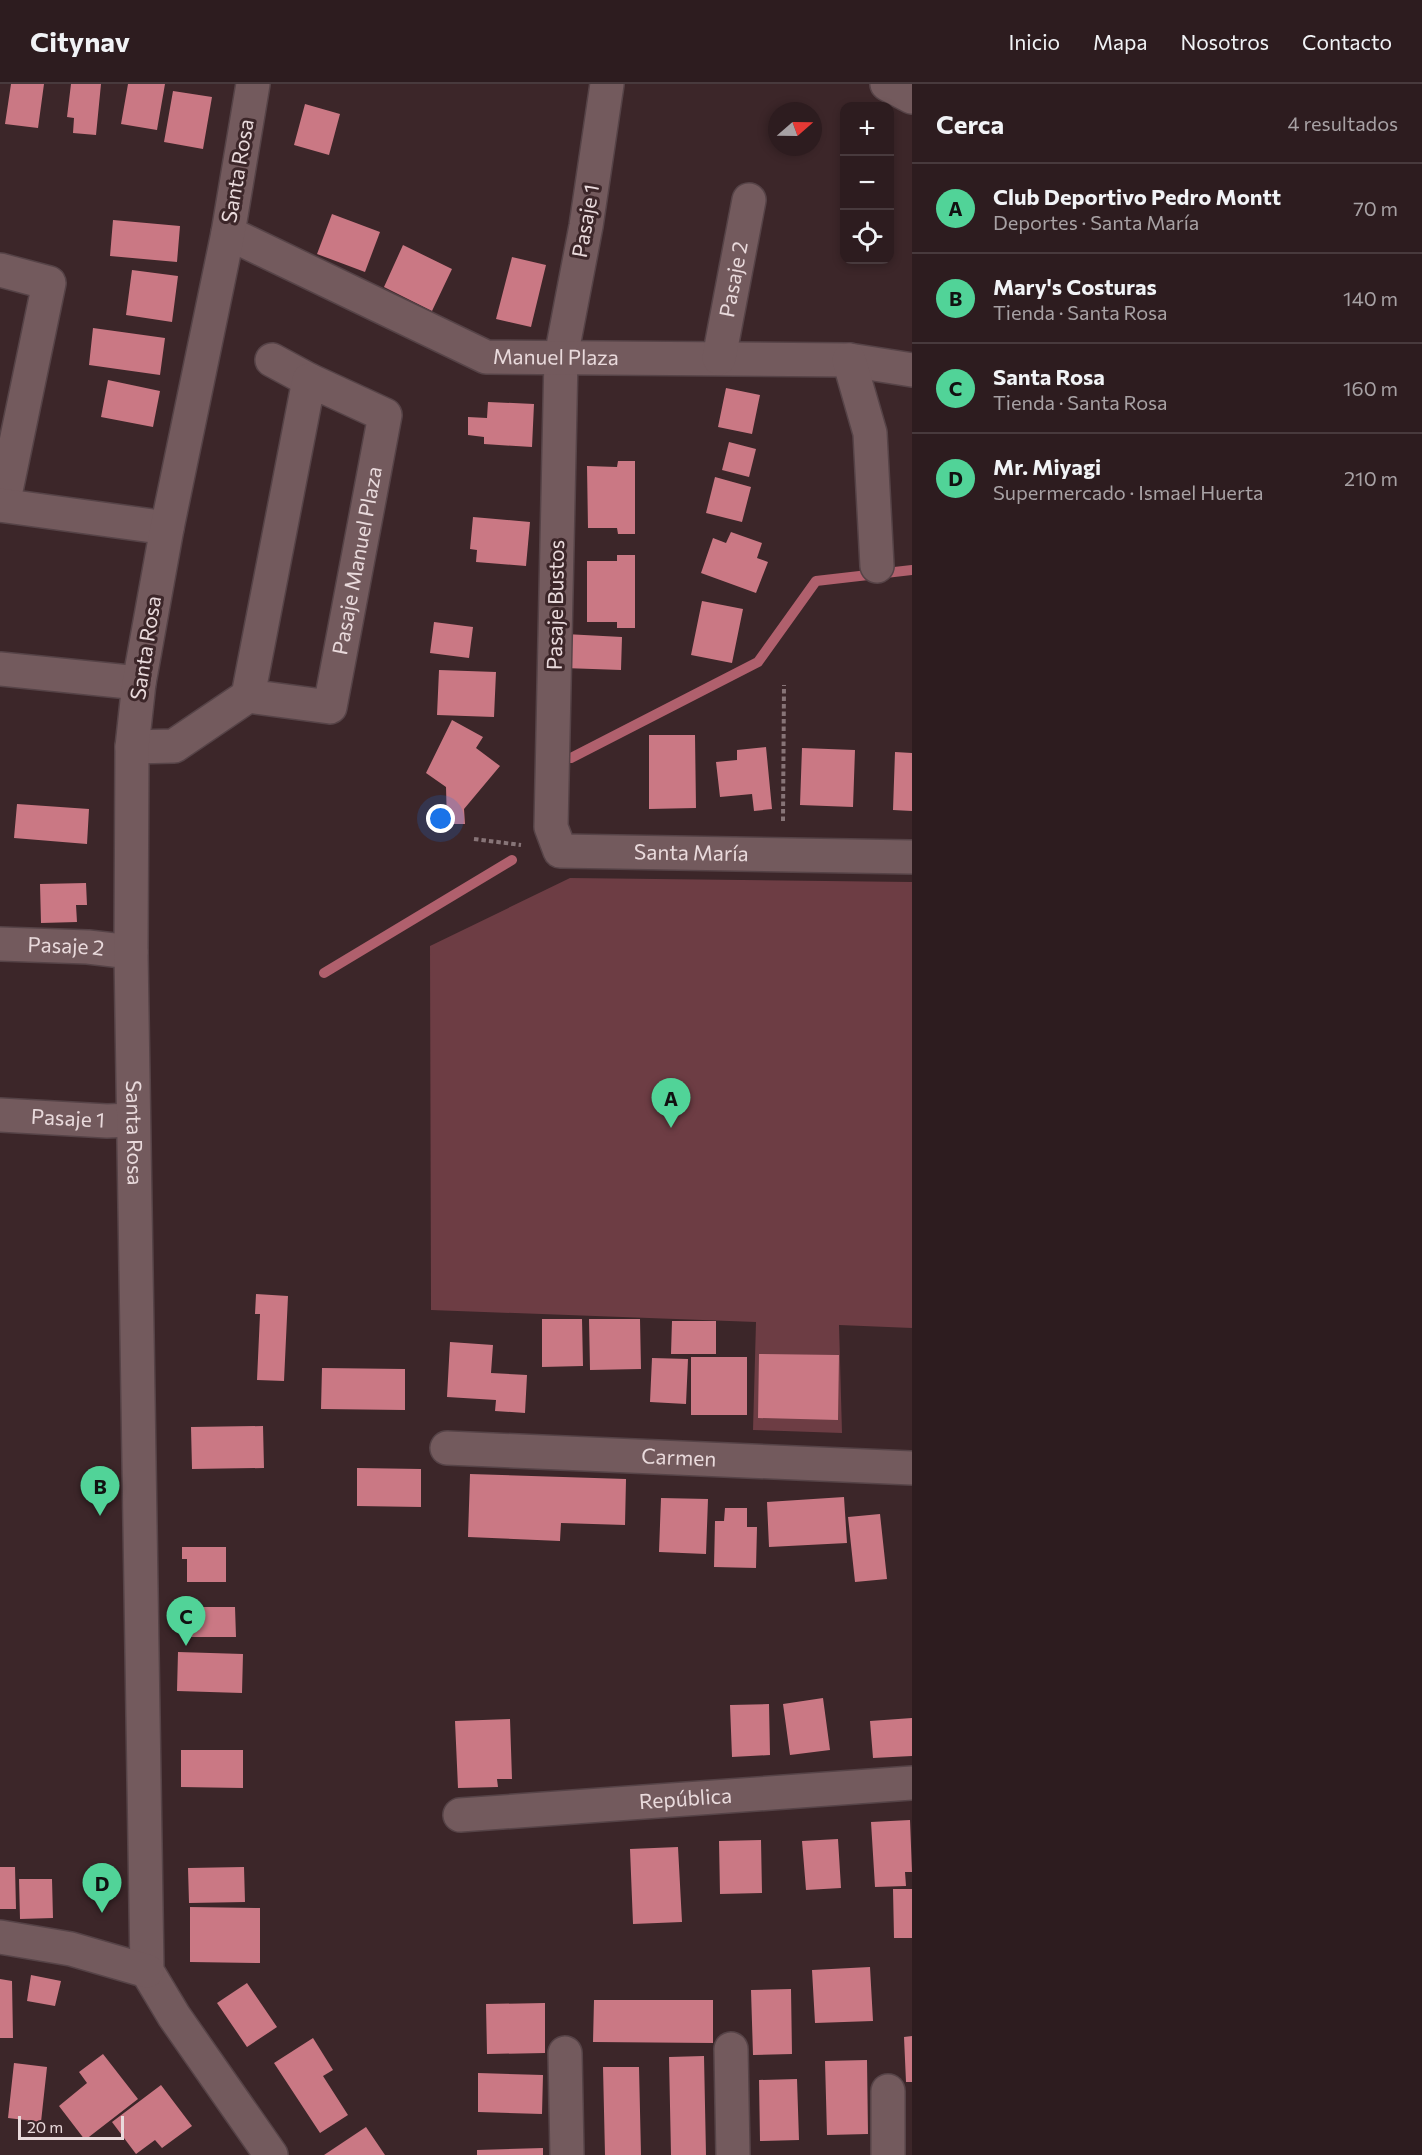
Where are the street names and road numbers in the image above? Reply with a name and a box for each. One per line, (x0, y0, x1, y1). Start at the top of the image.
street label: Santa Rosa (215, 117, 258, 225)
street label: Pasaje 1 (566, 182, 603, 259)
street label: Pasaje 2 (713, 239, 752, 319)
street label: Manuel Plaza (493, 343, 619, 369)
street label: Pasaje Manuel Plaza (326, 464, 386, 657)
street label: Pasaje Bustos (541, 540, 568, 670)
street label: Santa Rosa (124, 594, 165, 702)
street label: Santa María (634, 838, 749, 865)
street label: Pasaje 2 (27, 931, 106, 960)
street label: Santa Rosa (122, 1080, 149, 1186)
street label: Pasaje 1 (30, 1103, 106, 1132)
street label: Carmen (641, 1442, 717, 1471)
street label: República (638, 1782, 733, 1813)

